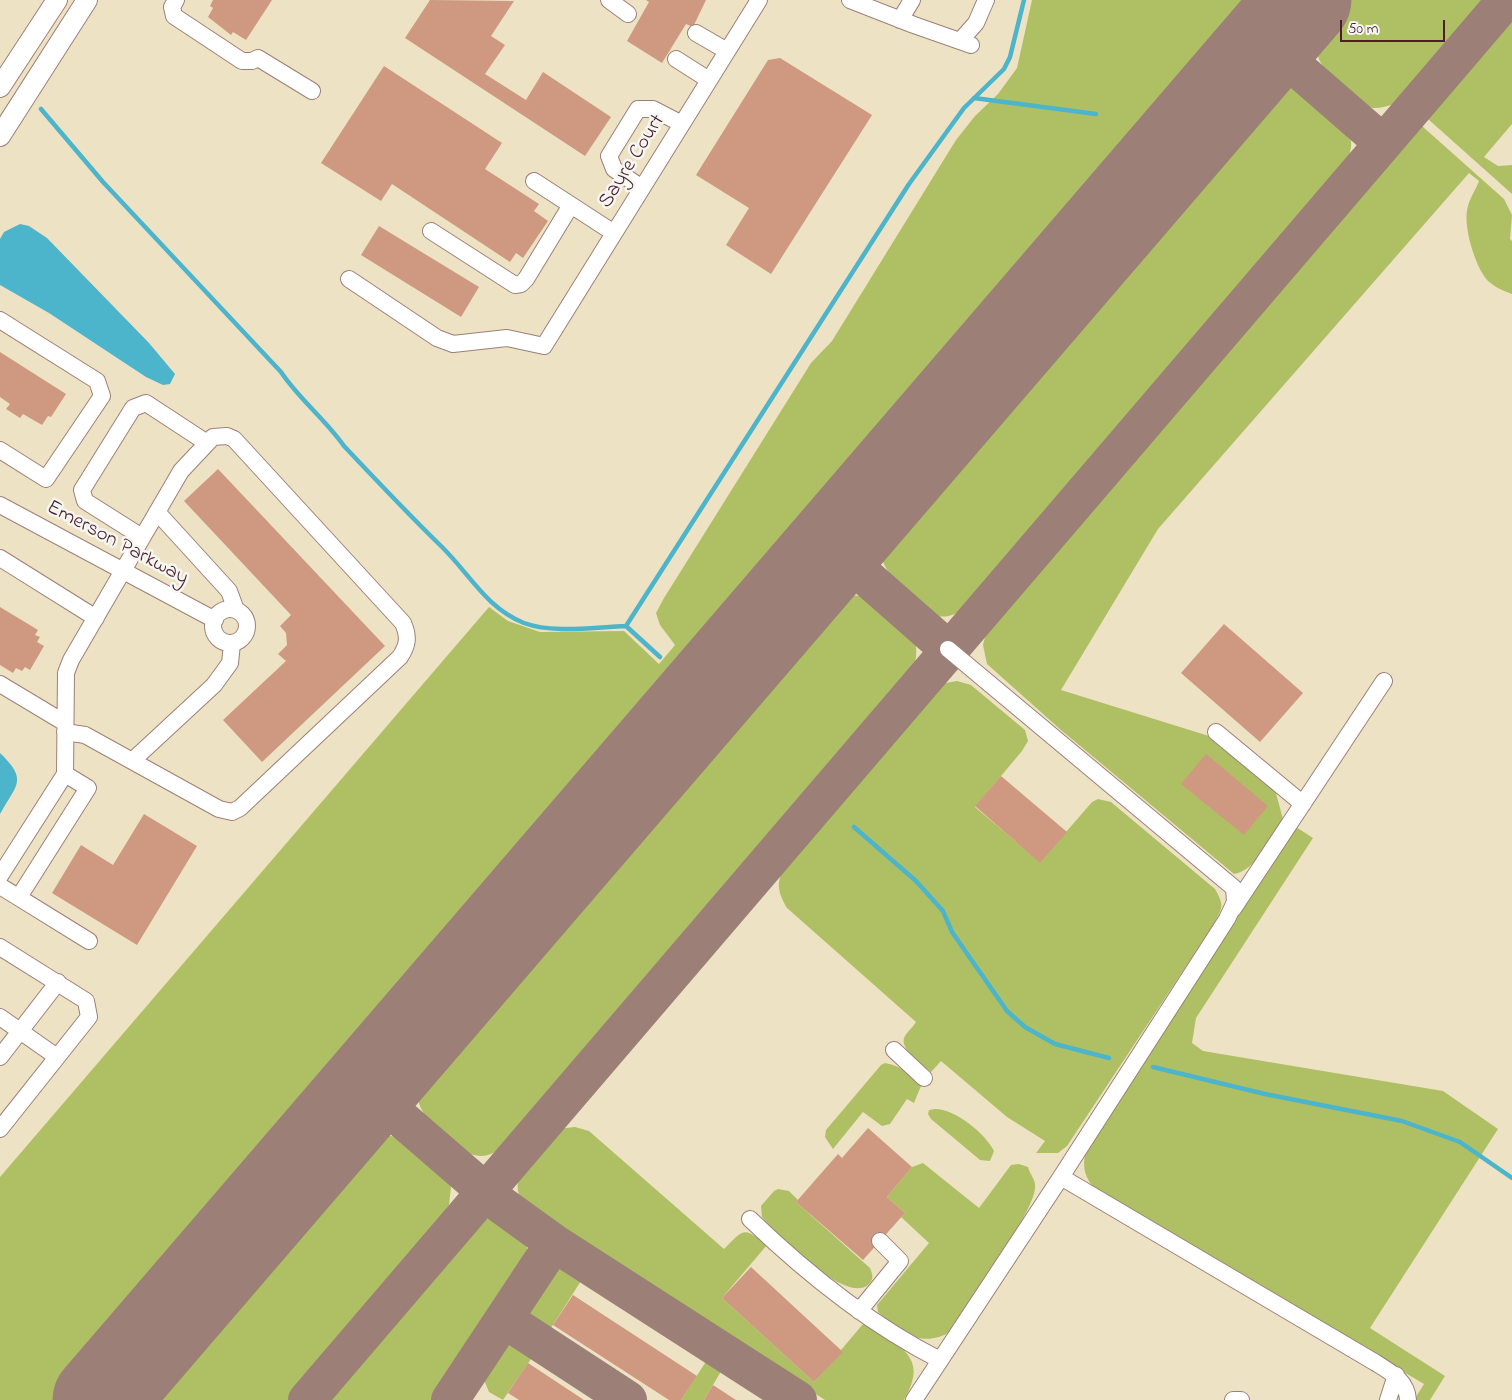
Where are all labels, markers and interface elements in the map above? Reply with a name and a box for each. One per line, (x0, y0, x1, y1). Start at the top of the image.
scale bar (1342, 10, 1447, 42)
text: 50 m (1348, 18, 1378, 40)
street label: Sayre Court (594, 111, 672, 213)
street label: Emerson Parkway (42, 496, 192, 592)

